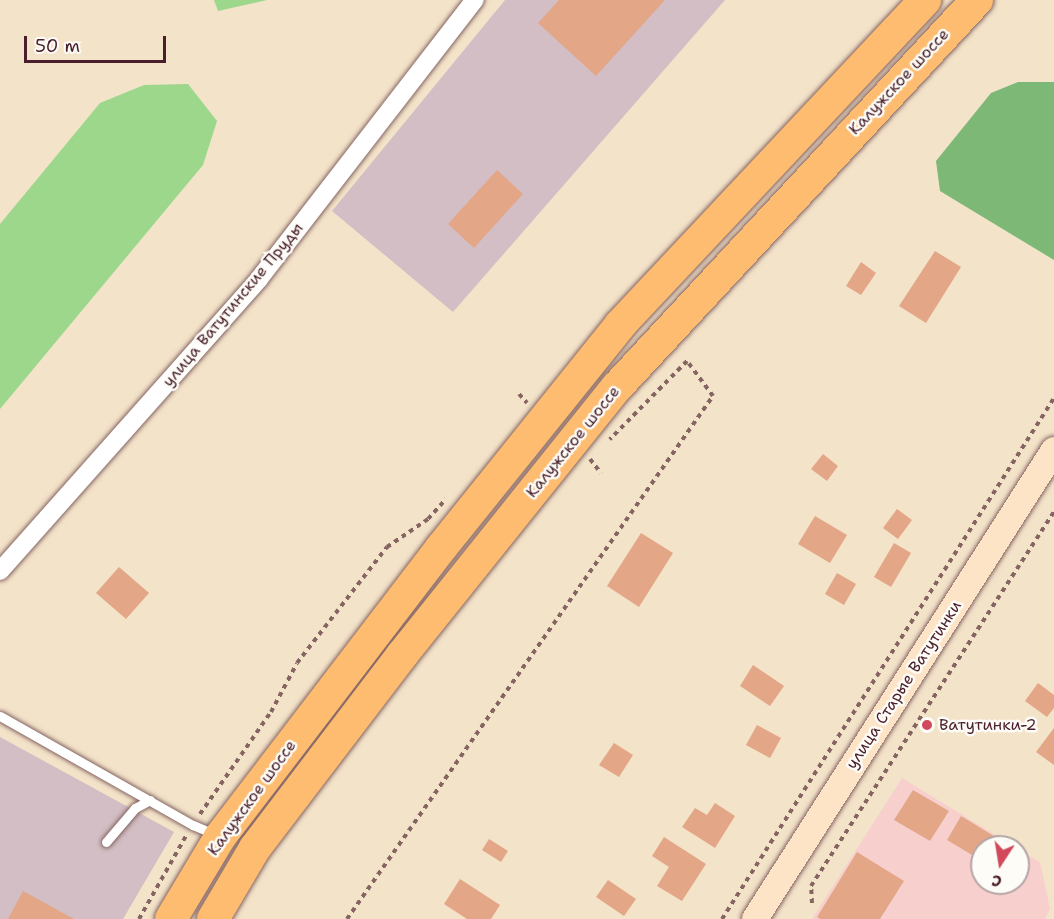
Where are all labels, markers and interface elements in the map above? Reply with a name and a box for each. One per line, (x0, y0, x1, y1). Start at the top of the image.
scale bar (27, 24, 170, 62)
street label: Калужское шоссе (845, 25, 953, 139)
text: 50 m (35, 34, 80, 58)
street label: улица Ватутинские Пруды (159, 219, 307, 391)
street label: Калужское шоссе (522, 382, 624, 502)
street label: улица Старые Ватутинки (842, 597, 966, 773)
place label: Ватутинки-2 (939, 715, 1037, 735)
marker: Ватутинки-2 (920, 718, 934, 732)
street label: Калужское шоссе (204, 737, 300, 859)
north arrow (970, 835, 1030, 895)
text: С (990, 870, 1004, 892)

